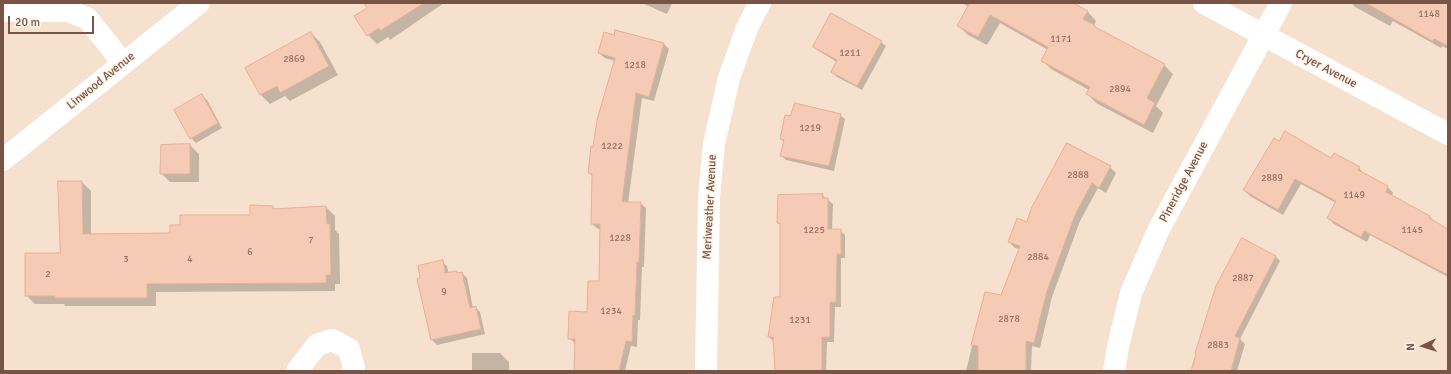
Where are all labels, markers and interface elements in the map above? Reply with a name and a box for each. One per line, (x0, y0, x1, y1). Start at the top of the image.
scale bar (10, 8, 96, 34)
house number: 1148 (1418, 8, 1440, 20)
text: 20 m (15, 15, 40, 30)
house number: 1171 (1050, 33, 1072, 45)
house number: 1211 (839, 47, 861, 59)
street label: Cryer Avenue (1293, 47, 1359, 91)
street label: Linwood Avenue (64, 49, 138, 113)
house number: 2869 (283, 53, 305, 65)
house number: 1218 (624, 59, 646, 71)
house number: 2894 (1109, 83, 1131, 95)
house number: 1219 (799, 122, 821, 134)
street label: Pineridge Avenue (1157, 139, 1211, 225)
house number: 1222 (601, 140, 623, 152)
street label: Meriweather Avenue (700, 154, 720, 260)
house number: 2888 (1067, 169, 1089, 181)
house number: 2889 (1261, 172, 1283, 184)
house number: 1149 (1343, 189, 1365, 201)
house number: 1225 (803, 224, 825, 236)
house number: 1145 (1401, 224, 1423, 236)
house number: 1228 (609, 232, 631, 244)
house number: 7 (308, 234, 314, 246)
house number: 6 (247, 246, 253, 258)
house number: 2884 (1027, 251, 1049, 263)
house number: 3 (123, 253, 129, 265)
house number: 4 (187, 253, 193, 265)
house number: 2 (45, 268, 51, 280)
house number: 2887 (1232, 272, 1254, 284)
house number: 9 (441, 286, 447, 298)
house number: 1234 (600, 305, 622, 317)
house number: 2878 (998, 313, 1020, 325)
house number: 1231 (789, 314, 811, 326)
north arrow (1403, 326, 1443, 366)
house number: 2883 (1207, 339, 1229, 351)
text: N (1404, 343, 1417, 351)

